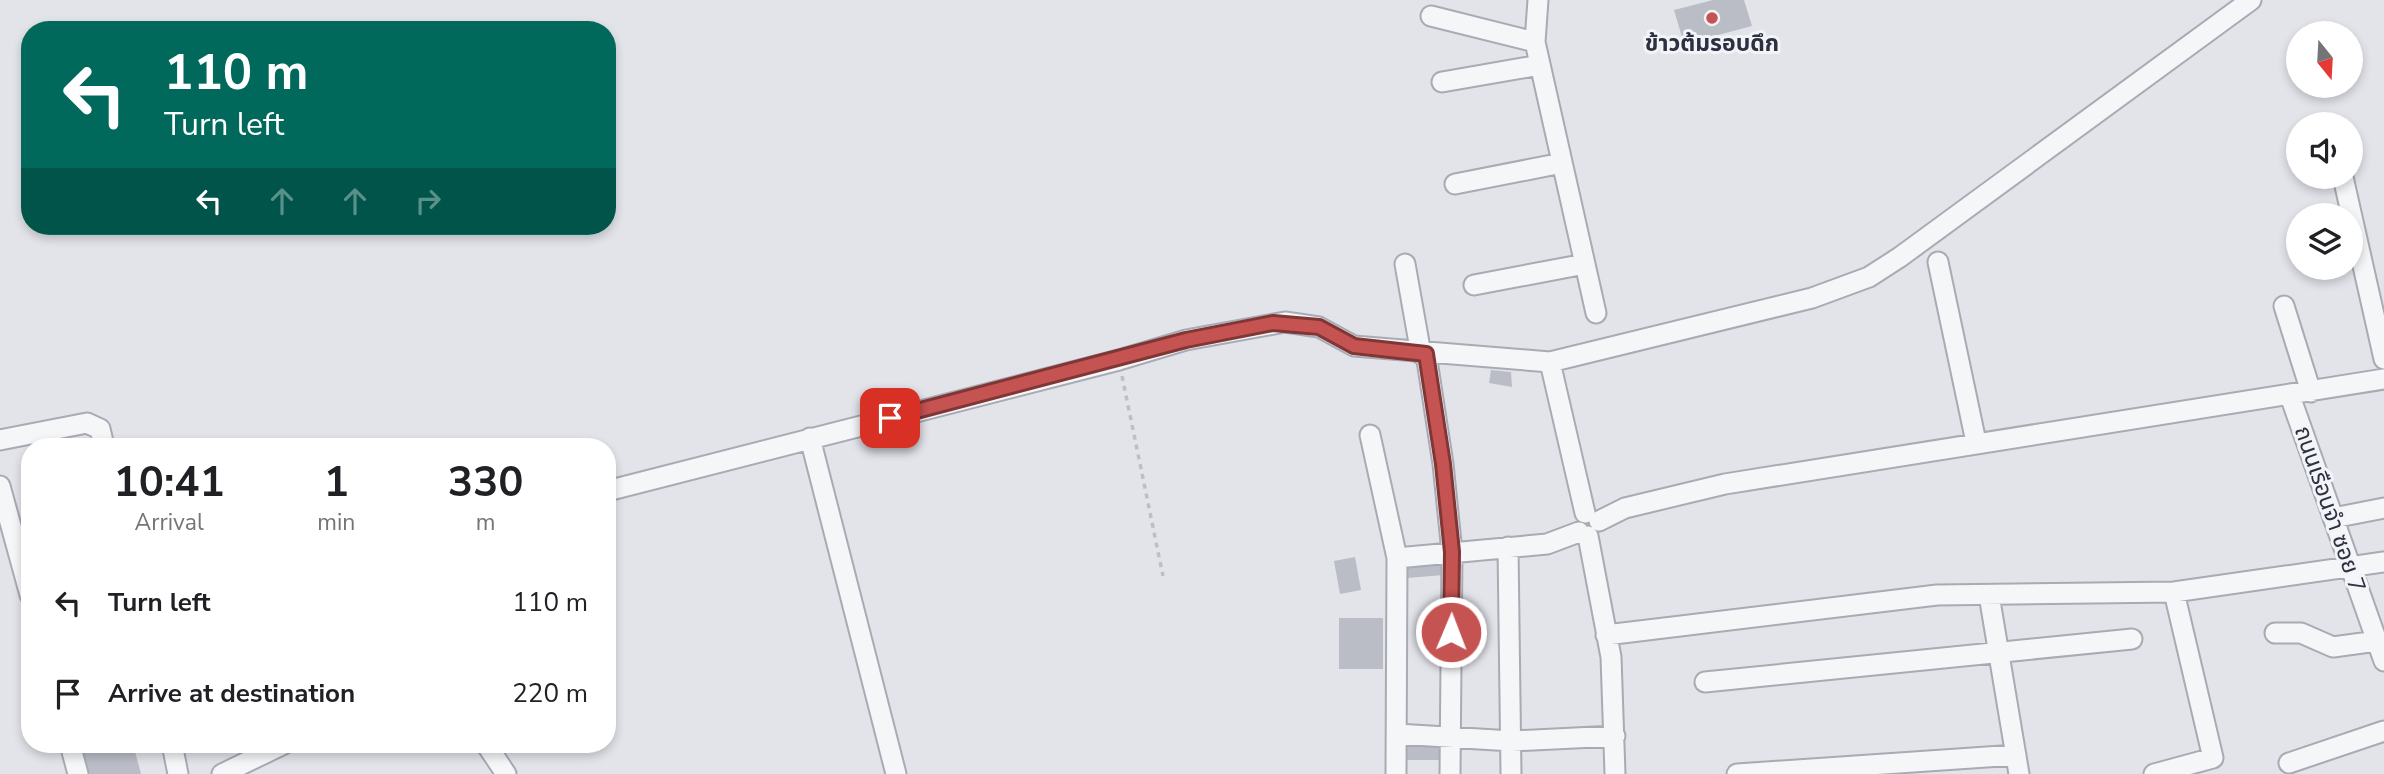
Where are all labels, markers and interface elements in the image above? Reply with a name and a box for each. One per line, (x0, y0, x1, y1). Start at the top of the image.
marker: ข้าวต้มรอบดึก (1704, 10, 1720, 26)
north arrow (2286, 21, 2362, 98)
map controls (2286, 21, 2363, 280)
place label: ข้าวต้มรอบดึก (1645, 28, 1779, 59)
text: 110 m (164, 39, 308, 106)
icon: left (49, 49, 140, 140)
text: Turn left (164, 103, 284, 146)
button: sound (2286, 112, 2363, 189)
icon: left (190, 182, 228, 220)
icon: ahead (263, 182, 301, 220)
icon: ahead (336, 182, 374, 220)
icon: right (409, 182, 447, 220)
button: layers (2286, 203, 2363, 280)
pin (860, 388, 920, 448)
icon: arrive (871, 399, 909, 437)
street label: ถนนเรือนจำ ซอย 7 (2287, 422, 2373, 596)
text: 10:41 (114, 454, 225, 511)
text: 1 (324, 454, 349, 511)
text: 330 (448, 454, 523, 511)
text: Arrival (135, 507, 204, 538)
text: min (317, 507, 355, 538)
text: m (476, 507, 496, 538)
icon: left (49, 584, 87, 622)
text: Turn left (108, 585, 211, 620)
text: 110 m (512, 585, 588, 620)
position arrow (1414, 595, 1488, 669)
icon: arrive (49, 675, 87, 713)
text: Arrive at destination (108, 676, 355, 711)
text: 220 m (512, 676, 588, 711)

